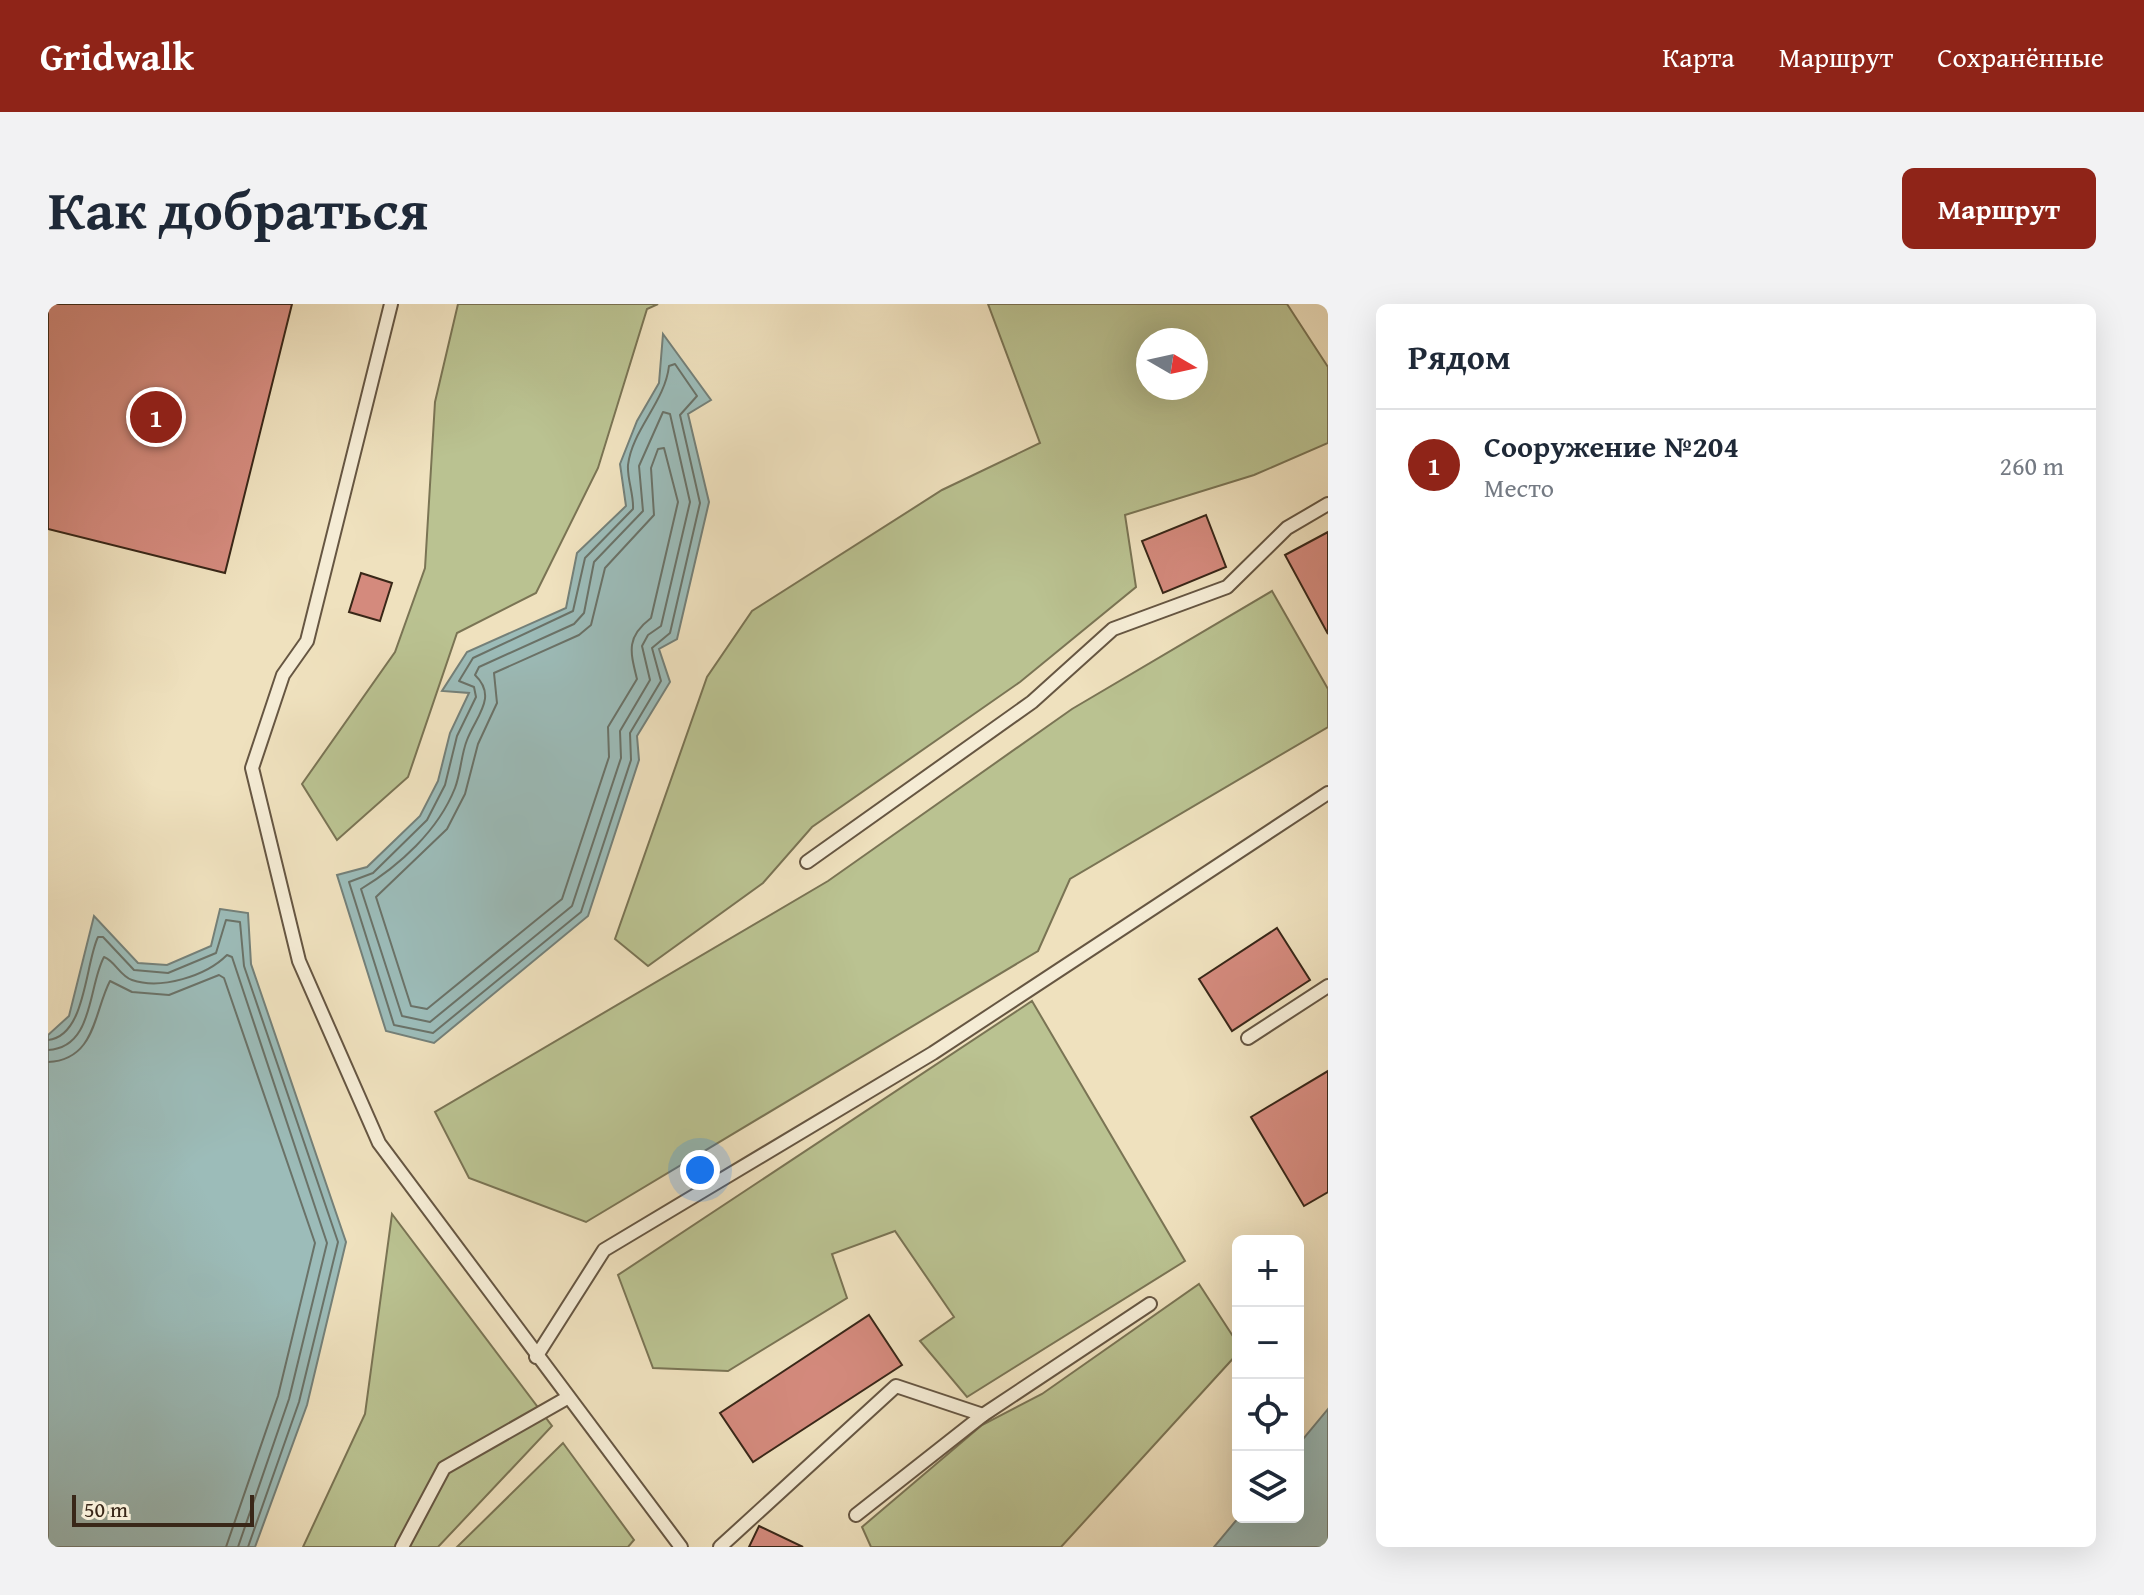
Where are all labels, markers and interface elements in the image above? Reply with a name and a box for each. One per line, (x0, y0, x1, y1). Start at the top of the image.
text: Gridwalk (40, 28, 194, 84)
text: Карта (1662, 36, 1735, 77)
text: Маршрут (1779, 36, 1893, 77)
text: Сохранённые (1937, 36, 2104, 77)
text: Как добраться (48, 167, 428, 250)
button: Маршрут (1902, 168, 2096, 249)
north arrow (1136, 328, 1208, 400)
text: Рядом (1408, 332, 1511, 381)
pin: 1 (130, 387, 182, 447)
text: Сооружение №204 (1484, 424, 1739, 468)
text: 1 (1427, 446, 1441, 485)
text: 260 m (1999, 446, 2064, 485)
text: Место (1484, 468, 1554, 507)
your location (680, 1150, 720, 1190)
map controls (1232, 1235, 1304, 1523)
button: + (1232, 1235, 1304, 1307)
button: − (1232, 1307, 1304, 1379)
button: locate (1232, 1379, 1304, 1451)
button: layers (1232, 1451, 1304, 1523)
scale bar (72, 1491, 254, 1527)
text: 50 m (84, 1493, 128, 1525)

